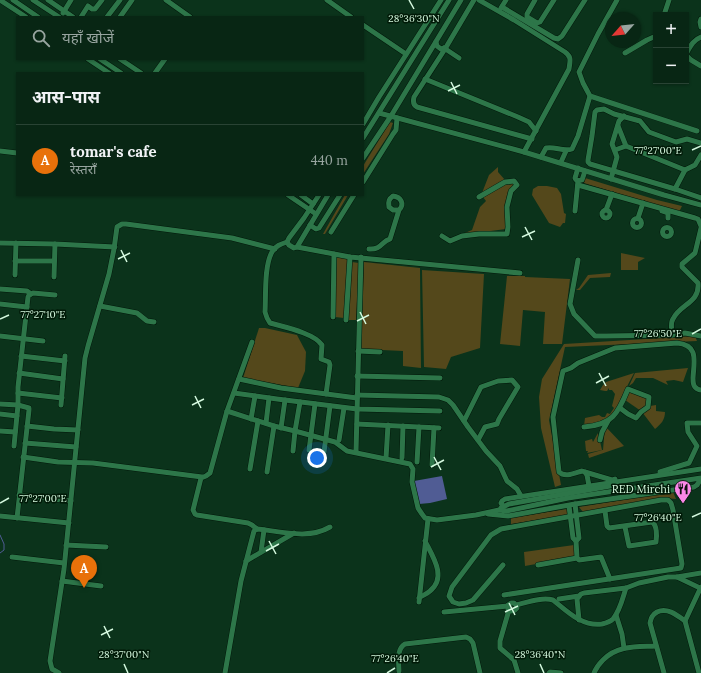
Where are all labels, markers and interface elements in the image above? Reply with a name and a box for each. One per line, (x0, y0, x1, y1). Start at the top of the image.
text: 28°36'30"N (388, 12, 440, 25)
north arrow (605, 12, 641, 48)
map controls (653, 12, 689, 84)
button: + (653, 12, 689, 48)
search box (16, 16, 364, 60)
icon: search (30, 27, 52, 49)
text: यहाँ खोजें (62, 28, 114, 47)
button: − (653, 48, 689, 84)
text: आस-पास (32, 86, 100, 108)
text: tomar's cafe (70, 142, 157, 161)
text: 77°27'00"E (634, 144, 682, 157)
text: A (41, 152, 49, 169)
text: 440 m (311, 152, 348, 169)
text: रेस्तराँ (70, 161, 96, 178)
text: 77°27'10"E (21, 308, 65, 321)
text: 77°26'50"E (634, 327, 682, 340)
your location (307, 448, 327, 468)
restaurant icon: RED Mirchi (673, 479, 693, 504)
place label: RED Mirchi (612, 482, 670, 496)
text: 77°27'00"E (19, 492, 67, 505)
text: 77°26'40"E (634, 511, 682, 524)
pin: A (71, 555, 97, 588)
text: 28°37'00"N (99, 648, 150, 661)
text: 28°36'40"N (515, 648, 566, 661)
text: 77°26'40"E (371, 652, 419, 665)

